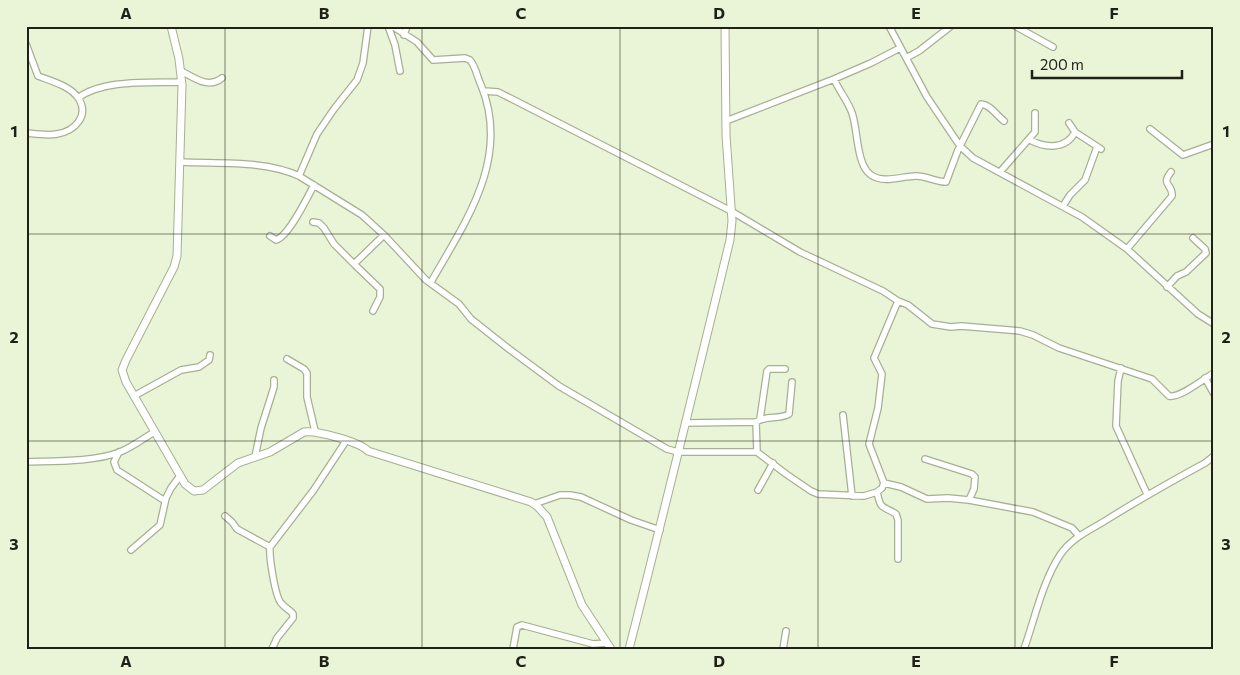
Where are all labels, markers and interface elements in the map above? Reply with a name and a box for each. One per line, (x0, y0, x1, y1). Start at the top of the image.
text: A (120, 3, 132, 22)
text: B (319, 3, 330, 22)
text: C (516, 3, 527, 22)
text: D (713, 3, 725, 22)
text: E (911, 3, 921, 22)
text: F (1109, 3, 1119, 22)
scale bar (1032, 48, 1182, 80)
text: 200 m (1040, 55, 1084, 73)
text: 1 (10, 121, 18, 140)
text: 1 (1222, 121, 1230, 140)
text: 2 (9, 327, 19, 346)
text: 2 (1221, 327, 1231, 346)
text: 3 (9, 534, 19, 553)
text: 3 (1221, 534, 1231, 553)
text: A (120, 651, 132, 670)
text: B (319, 651, 330, 670)
text: C (516, 651, 527, 670)
text: D (713, 651, 725, 670)
text: E (911, 651, 921, 670)
text: F (1109, 651, 1119, 670)

